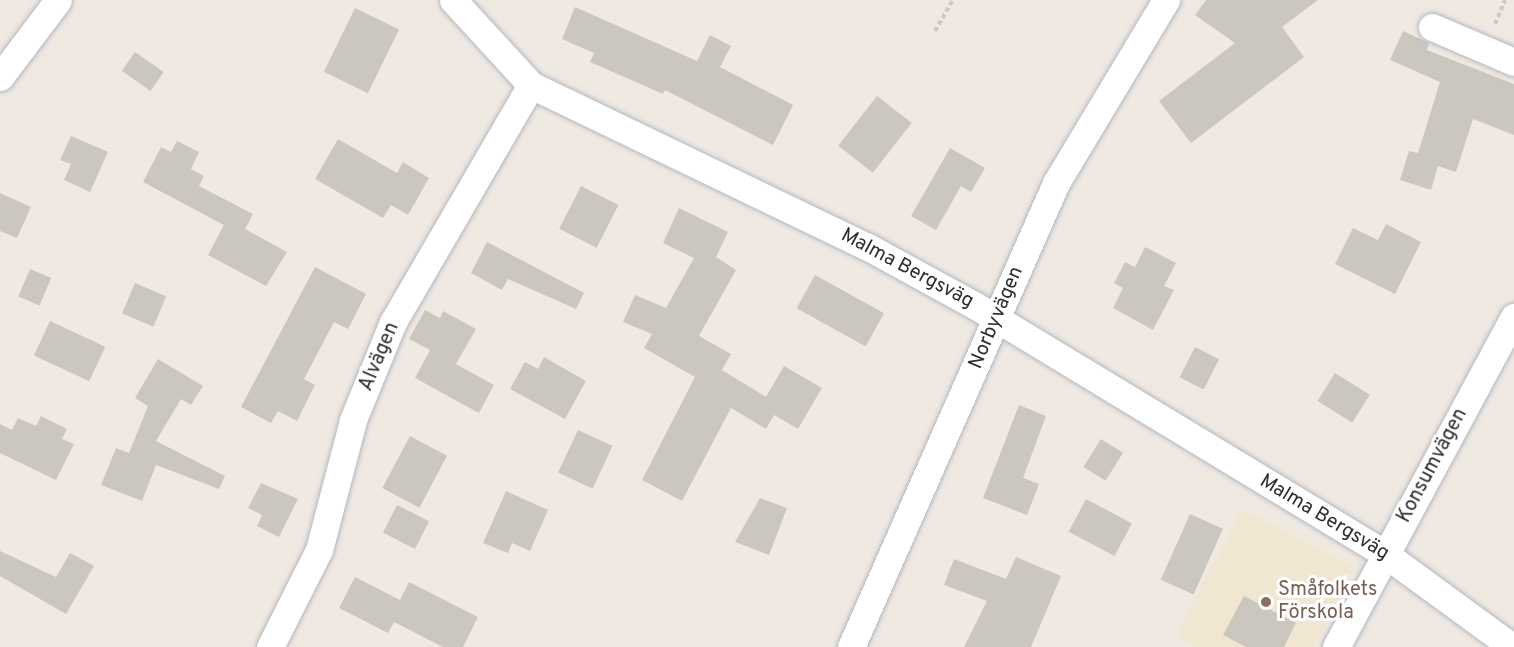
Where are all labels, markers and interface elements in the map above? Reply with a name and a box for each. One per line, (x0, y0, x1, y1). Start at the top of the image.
street label: Malma Bergsväg (836, 224, 978, 314)
street label: Norbyvägen (965, 263, 1029, 373)
street label: Alvägen (355, 319, 405, 395)
street label: Konsumvägen (1393, 405, 1473, 527)
street label: Malma Bergsväg (1255, 470, 1393, 566)
place label: Småfolkets Förskola (1278, 578, 1377, 625)
marker: Småfolkets Förskola (1259, 595, 1273, 609)

